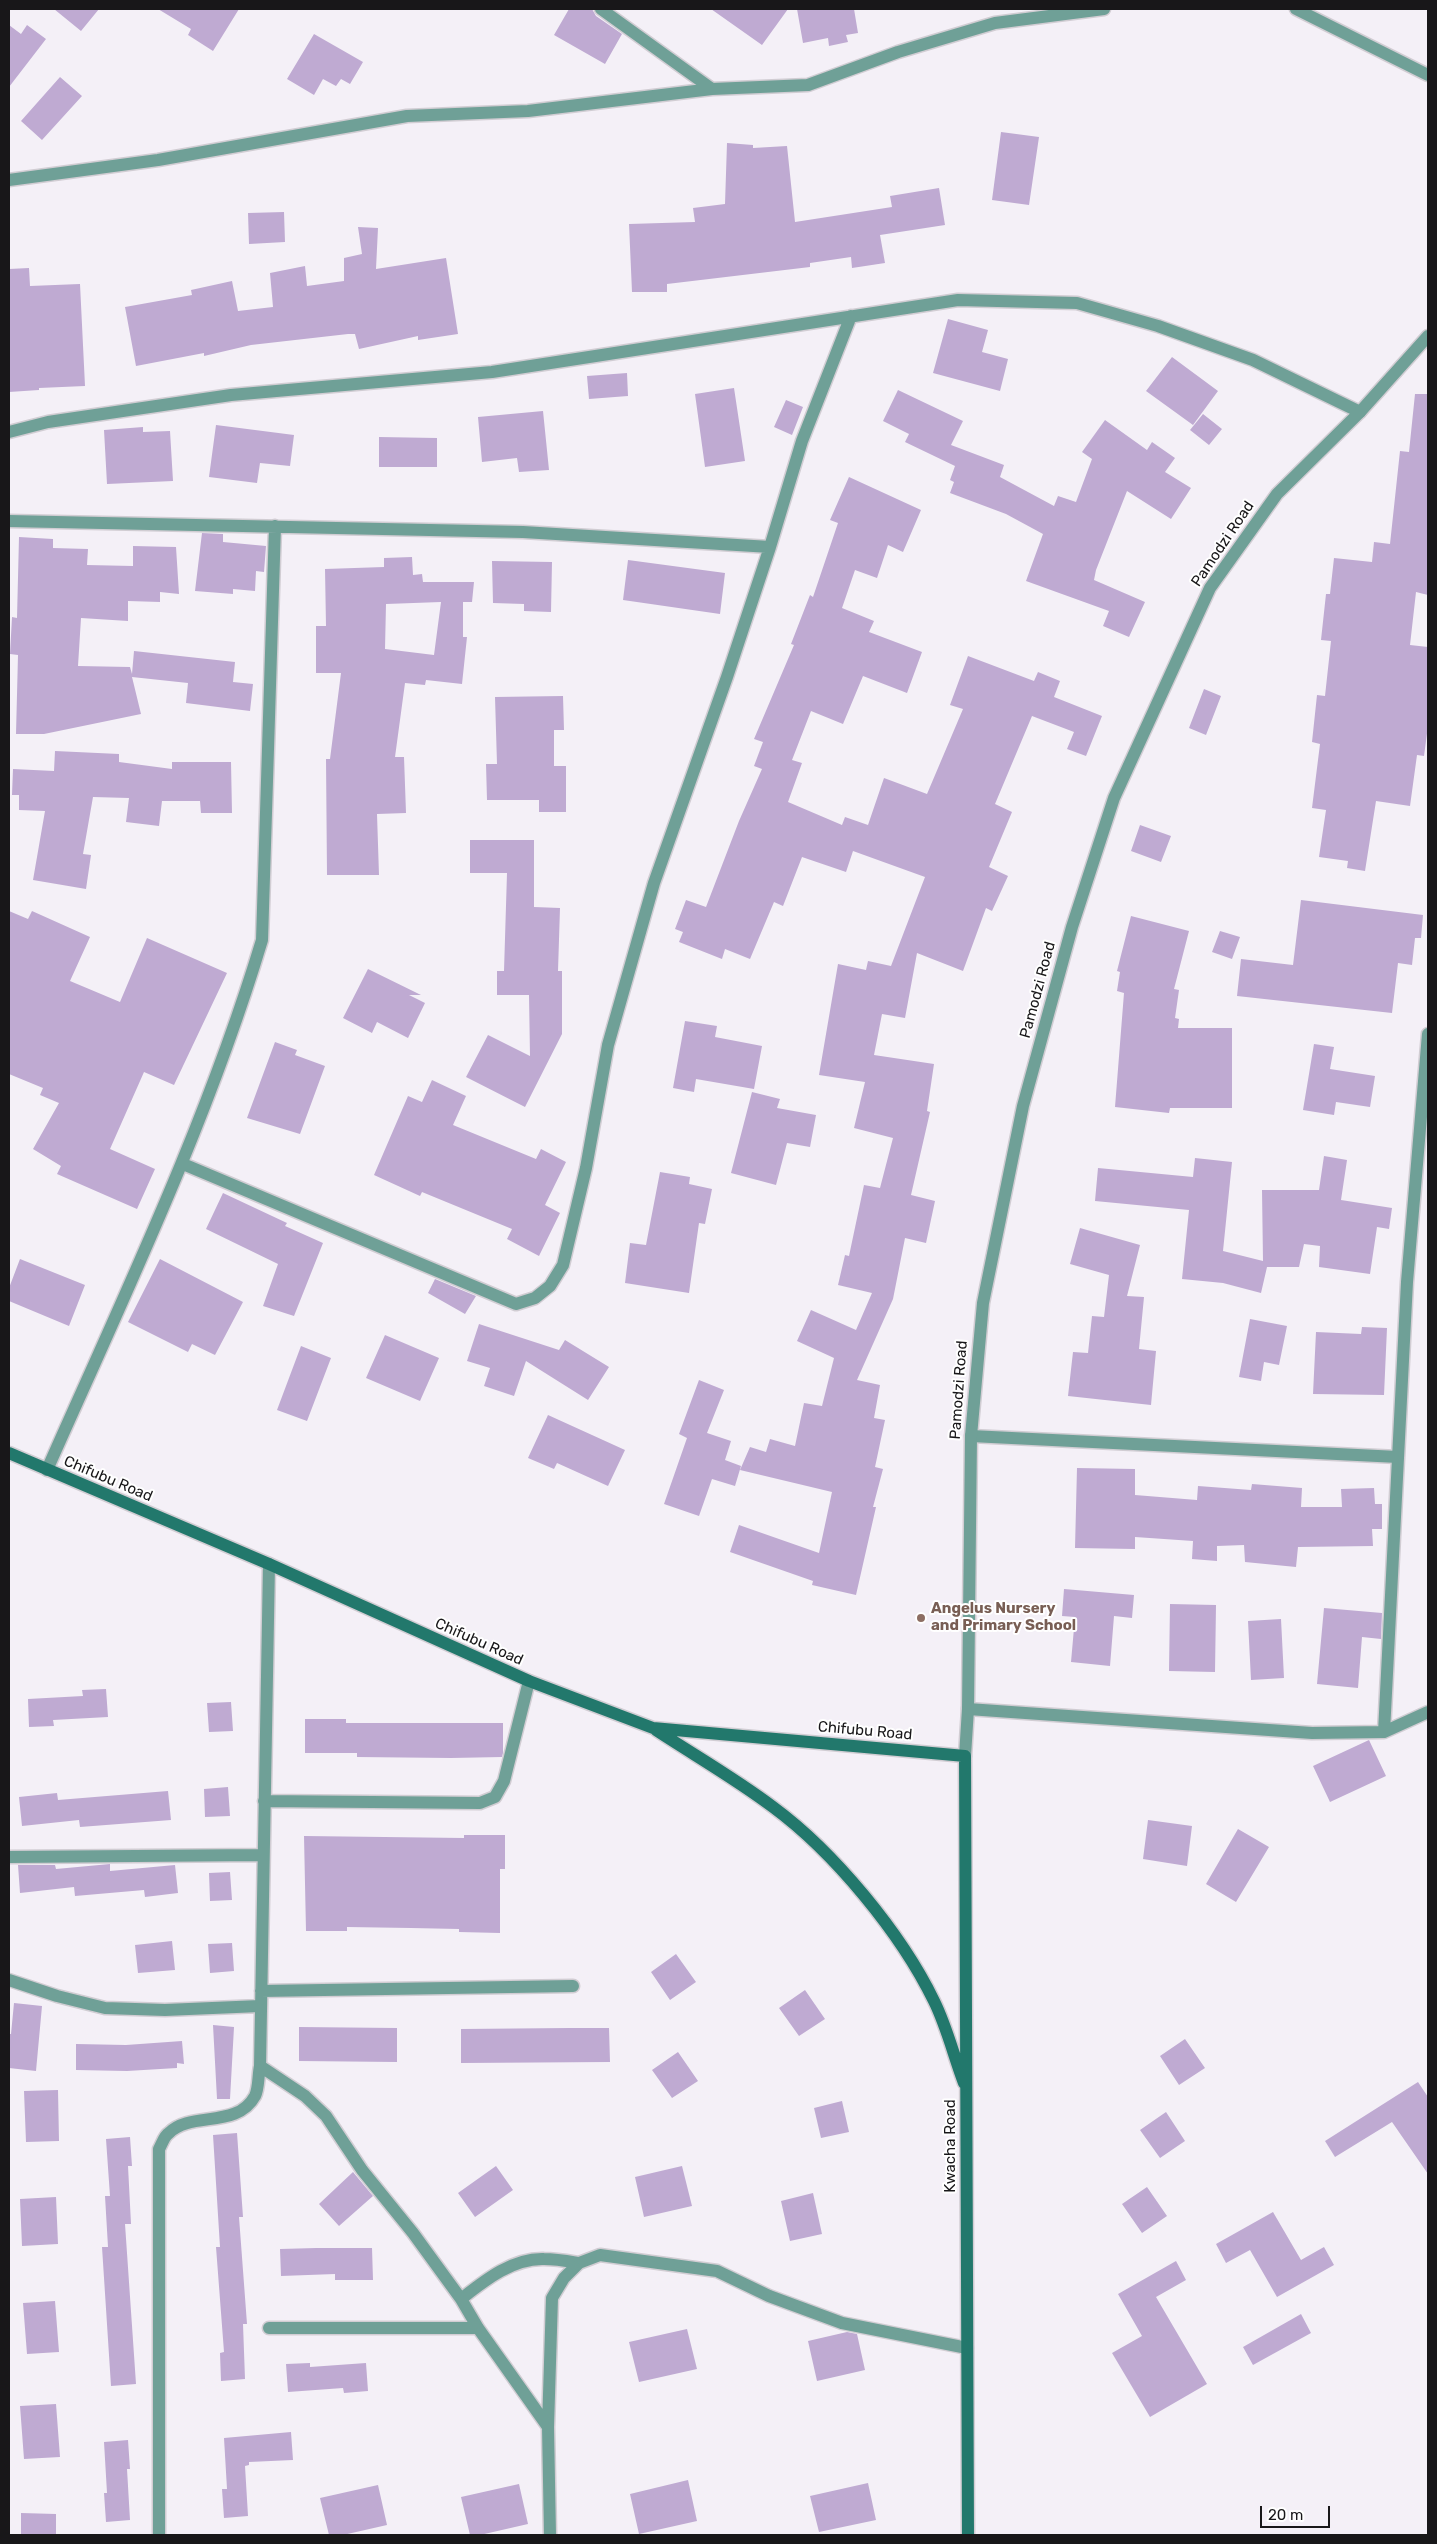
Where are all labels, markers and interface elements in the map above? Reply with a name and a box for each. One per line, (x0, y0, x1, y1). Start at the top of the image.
street label: Pamodzi Road (1188, 498, 1258, 590)
street label: Pamodzi Road (1016, 940, 1060, 1040)
street label: Pamodzi Road (947, 1340, 971, 1440)
street label: Chifubu Road (61, 1452, 155, 1506)
place label: Angelus Nursery and Primary School (931, 1600, 1076, 1635)
marker: Angelus Nursery and Primary School (915, 1612, 927, 1624)
street label: Chifubu Road (432, 1615, 526, 1669)
street label: Chifubu Road (817, 1718, 913, 1744)
street label: Kwacha Road (942, 2099, 960, 2193)
scale bar (1262, 2496, 1332, 2528)
text: 20 m (1268, 2506, 1303, 2524)

